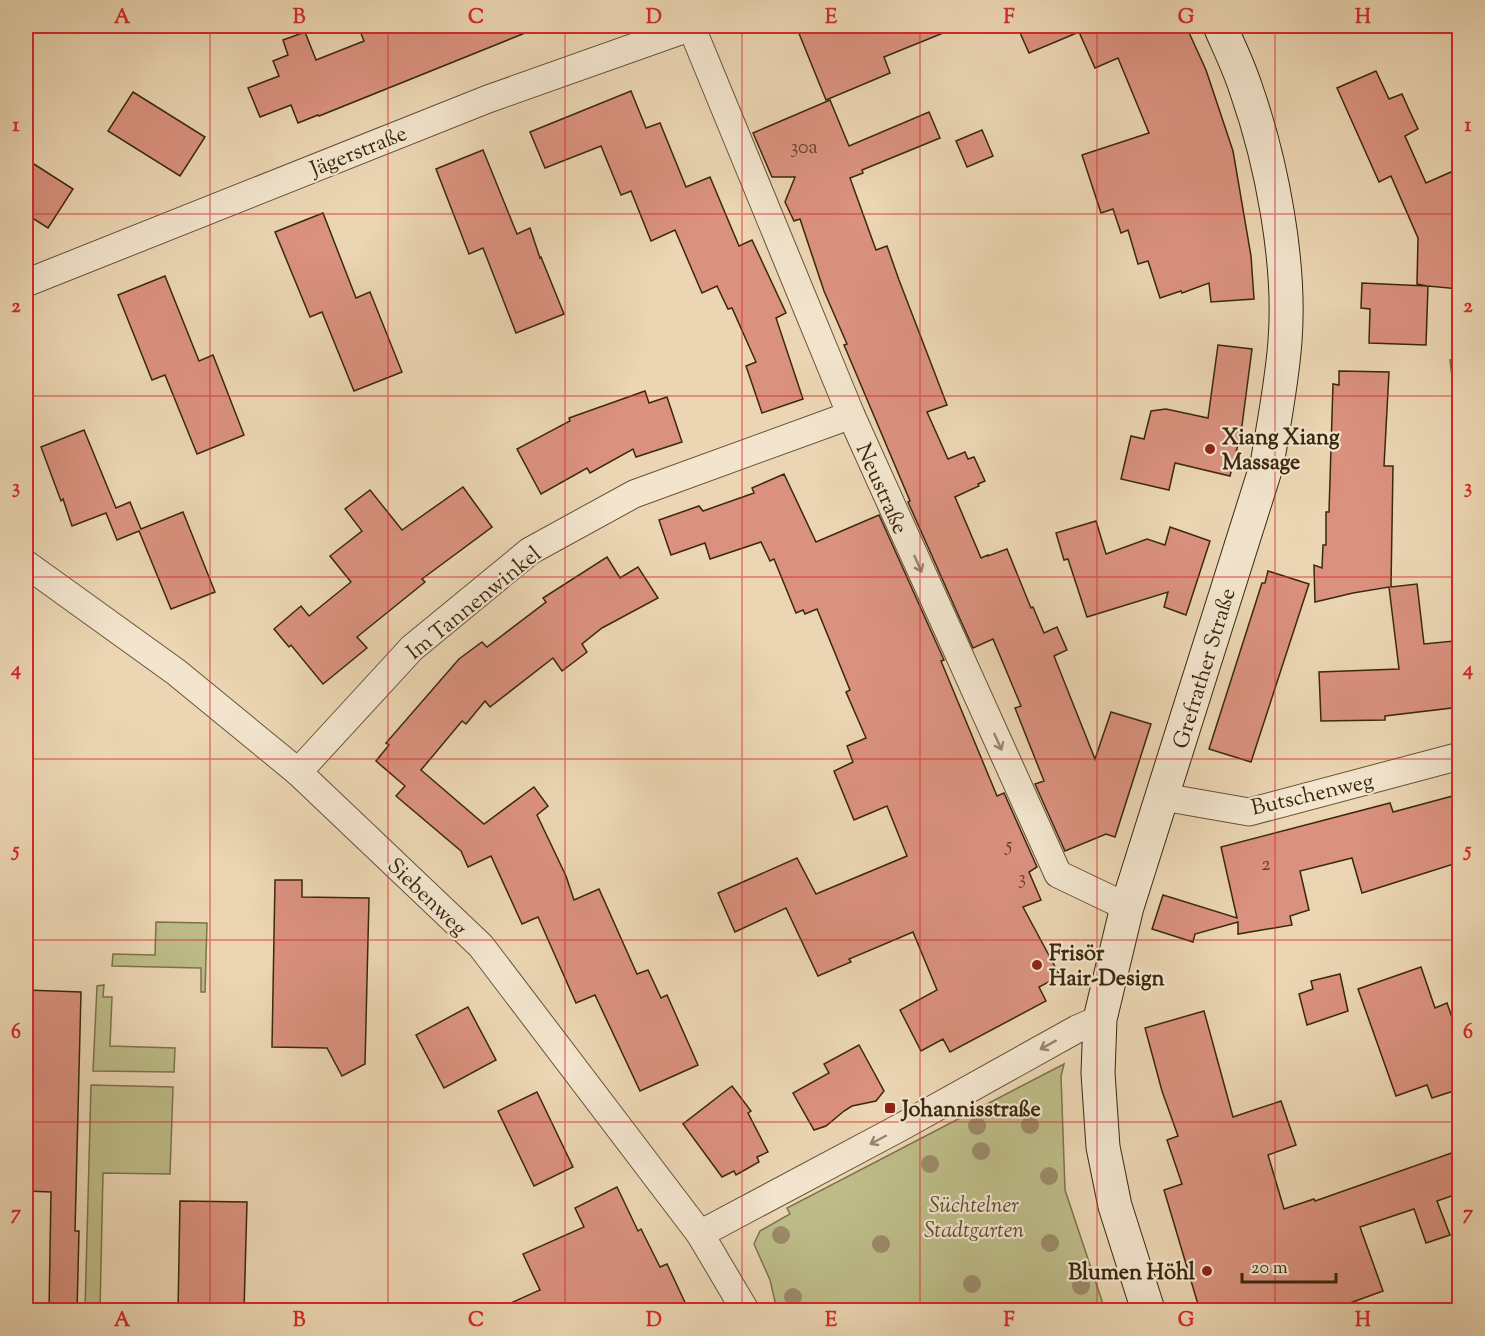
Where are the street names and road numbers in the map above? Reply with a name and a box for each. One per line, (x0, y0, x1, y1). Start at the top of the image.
street label: Jägerstraße (305, 119, 412, 187)
street label: Neustraße (846, 439, 915, 540)
street label: Im Tannenwinkel (400, 540, 549, 669)
street label: Grefrather Straße (1166, 585, 1246, 753)
street label: Butschenweg (1248, 766, 1377, 826)
street label: Siebenweg (379, 852, 473, 945)

